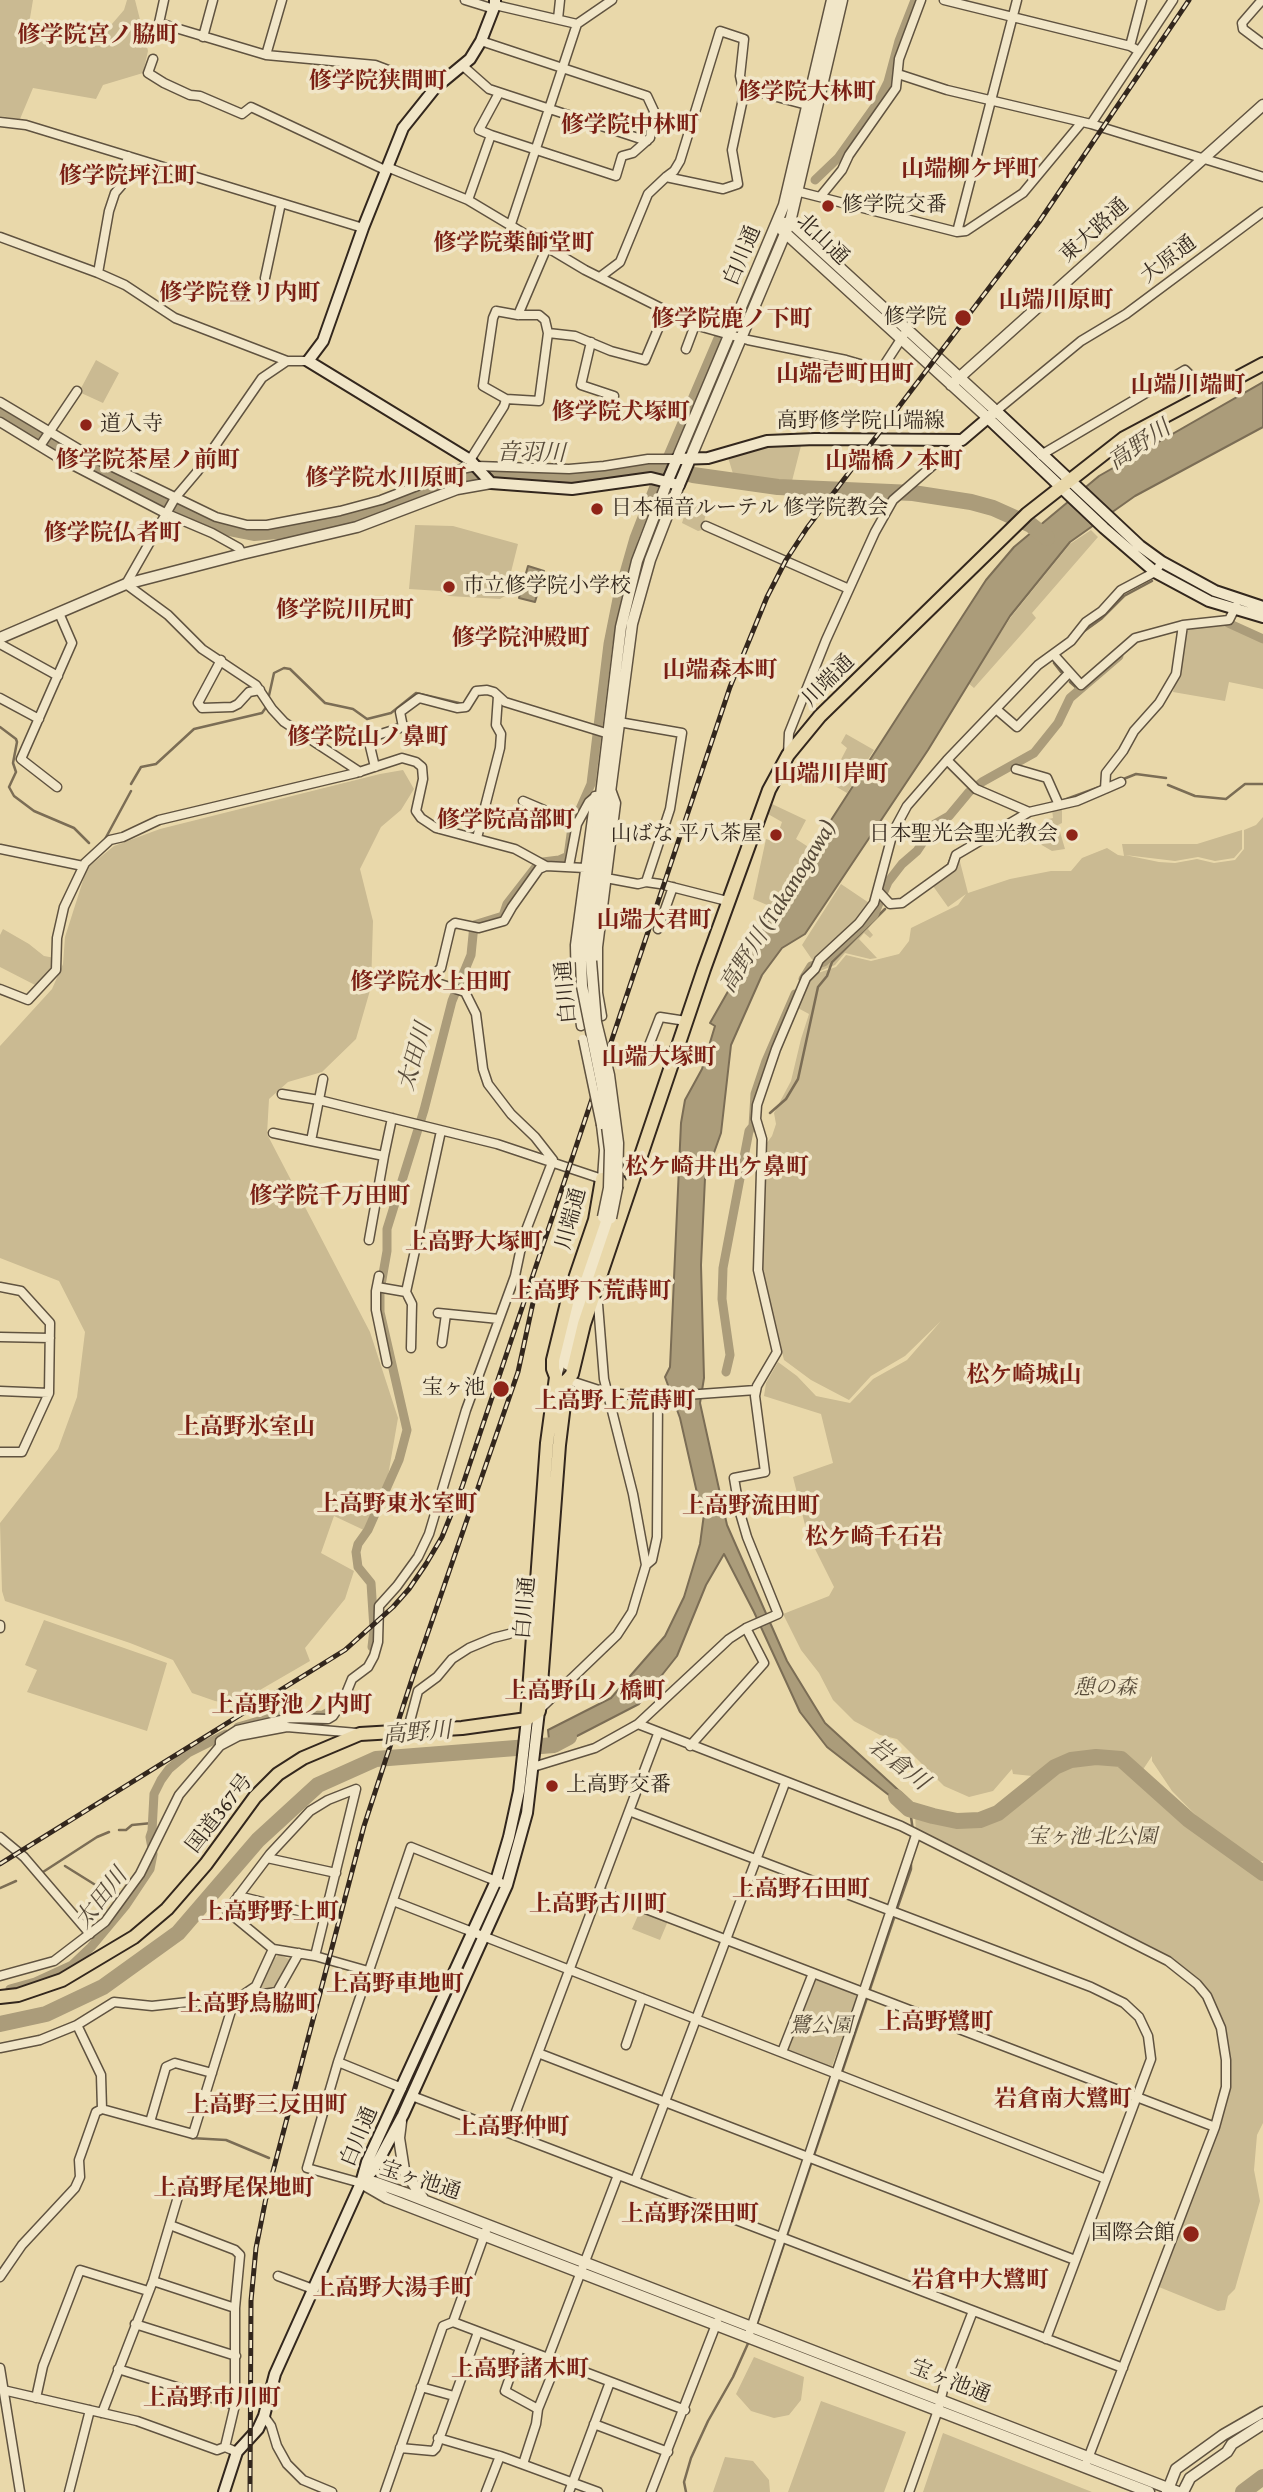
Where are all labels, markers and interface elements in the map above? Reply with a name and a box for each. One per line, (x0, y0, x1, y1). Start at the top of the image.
district label: 修学院宮ノ脇町 (18, 22, 178, 50)
district label: 修学院狭間町 (309, 68, 447, 96)
district label: 修学院大林町 (738, 79, 876, 107)
district label: 修学院中林町 (561, 112, 699, 140)
district label: 山端柳ケ坪町 (901, 156, 1039, 184)
district label: 修学院坪江町 (59, 163, 197, 191)
place label: 修学院交番 (842, 193, 947, 219)
street label: 東大路通 (1055, 194, 1135, 268)
marker: 修学院交番 (820, 198, 836, 214)
street label: 北山通 (791, 209, 853, 271)
street label: 白川通 (719, 222, 767, 290)
district label: 修学院薬師堂町 (434, 230, 594, 258)
street label: 大原通 (1136, 231, 1202, 289)
district label: 修学院登リ内町 (160, 280, 320, 308)
district label: 山端川原町 (999, 287, 1113, 315)
place label: 修学院 (884, 305, 947, 331)
district label: 修学院鹿ノ下町 (652, 306, 812, 334)
marker: 修学院 (953, 308, 973, 328)
district label: 山端壱町田町 (776, 361, 914, 389)
district label: 山端川端町 (1131, 372, 1245, 400)
district label: 修学院犬塚町 (552, 399, 690, 427)
street label: 高野修学院山端線 (777, 409, 945, 435)
place label: 道入寺 (100, 412, 163, 438)
water label: 高野川 (1104, 415, 1176, 477)
marker: 道入寺 (78, 417, 94, 433)
water label: 音羽川 (496, 440, 566, 468)
district label: 修学院茶屋ノ前町 (56, 447, 240, 475)
district label: 山端橋ノ本町 (825, 448, 963, 476)
district label: 修学院水川原町 (306, 465, 466, 493)
place label: 日本福音ルーテル 修学院教会 (611, 496, 889, 522)
marker: 日本福音ルーテル 修学院教会 (589, 501, 605, 517)
district label: 修学院仏者町 (44, 520, 182, 548)
place label: 市立修学院小学校 (463, 574, 631, 600)
marker: 市立修学院小学校 (441, 579, 457, 595)
district label: 修学院川尻町 (276, 597, 414, 625)
district label: 修学院沖殿町 (452, 625, 590, 653)
street label: 川端通 (798, 650, 860, 712)
district label: 山端森本町 (663, 657, 777, 685)
district label: 修学院山ノ鼻町 (288, 724, 448, 752)
district label: 山端川岸町 (774, 761, 888, 789)
district label: 修学院高部町 (437, 807, 575, 835)
water label: 高野川 (Takanogawa) (715, 816, 843, 998)
place label: 山ばな 平八茶屋 (610, 822, 762, 848)
place label: 日本聖光会聖光教会 (869, 822, 1058, 848)
marker: 山ばな 平八茶屋 (768, 827, 784, 843)
marker: 日本聖光会聖光教会 (1064, 827, 1080, 843)
district label: 山端大君町 (597, 907, 711, 935)
street label: 白川通 (552, 960, 582, 1024)
district label: 修学院水上田町 (351, 969, 511, 997)
water label: 太田川 (393, 1020, 439, 1094)
district label: 山端大塚町 (602, 1044, 716, 1072)
district label: 松ケ崎井出ケ鼻町 (625, 1154, 809, 1182)
district label: 修学院千万田町 (250, 1183, 410, 1211)
street label: 川端通 (552, 1185, 592, 1253)
district label: 上高野大塚町 (405, 1229, 543, 1257)
district label: 上高野下荒蒔町 (511, 1278, 671, 1306)
district label: 松ケ崎城山 (967, 1362, 1081, 1390)
place label: 宝ヶ池 (422, 1376, 485, 1402)
marker: 宝ヶ池 (491, 1379, 511, 1399)
district label: 上高野上荒蒔町 (535, 1388, 695, 1416)
district label: 上高野氷室山 (177, 1414, 315, 1442)
district label: 上高野東氷室町 (317, 1491, 477, 1519)
district label: 上高野流田町 (682, 1493, 820, 1521)
district label: 松ケ崎千石岩 (805, 1524, 943, 1552)
street label: 白川通 (511, 1576, 541, 1640)
park label: 憩の森 (1074, 1676, 1136, 1702)
district label: 上高野山ノ橋町 (505, 1678, 665, 1706)
district label: 上高野池ノ内町 (212, 1692, 372, 1720)
water label: 高野川 (381, 1717, 453, 1751)
water label: 岩倉川 (862, 1733, 934, 1797)
street label: 国道367号 (181, 1769, 259, 1859)
place label: 上高野交番 (566, 1773, 671, 1799)
marker: 上高野交番 (544, 1778, 560, 1794)
park label: 宝ヶ池 北公園 (1027, 1825, 1157, 1851)
water label: 太田川 (70, 1863, 134, 1935)
district label: 上高野石田町 (732, 1876, 870, 1904)
district label: 上高野古川町 (529, 1891, 667, 1919)
district label: 上高野野上町 (201, 1899, 339, 1927)
district label: 上高野車地町 (326, 1971, 464, 1999)
district label: 上高野鳥脇町 (180, 1991, 318, 2019)
district label: 上高野鷺町 (879, 2009, 993, 2037)
park label: 鷺公園 (790, 2014, 852, 2040)
district label: 岩倉南大鷺町 (994, 2086, 1132, 2114)
district label: 上高野三反田町 (187, 2092, 347, 2120)
street label: 白川通 (336, 2103, 384, 2171)
district label: 上高野仲町 (455, 2114, 569, 2142)
street label: 宝ヶ池通 (376, 2156, 464, 2206)
district label: 上高野尾保地町 (154, 2175, 314, 2203)
district label: 上高野深田町 (621, 2201, 759, 2229)
place label: 国際会館 (1091, 2221, 1175, 2247)
marker: 国際会館 (1181, 2224, 1201, 2244)
district label: 岩倉中大鷺町 (911, 2267, 1049, 2295)
district label: 上高野大湯手町 (313, 2275, 473, 2303)
street label: 宝ヶ池通 (906, 2355, 994, 2409)
district label: 上高野諸木町 (451, 2356, 589, 2384)
district label: 上高野市川町 (143, 2385, 281, 2413)

